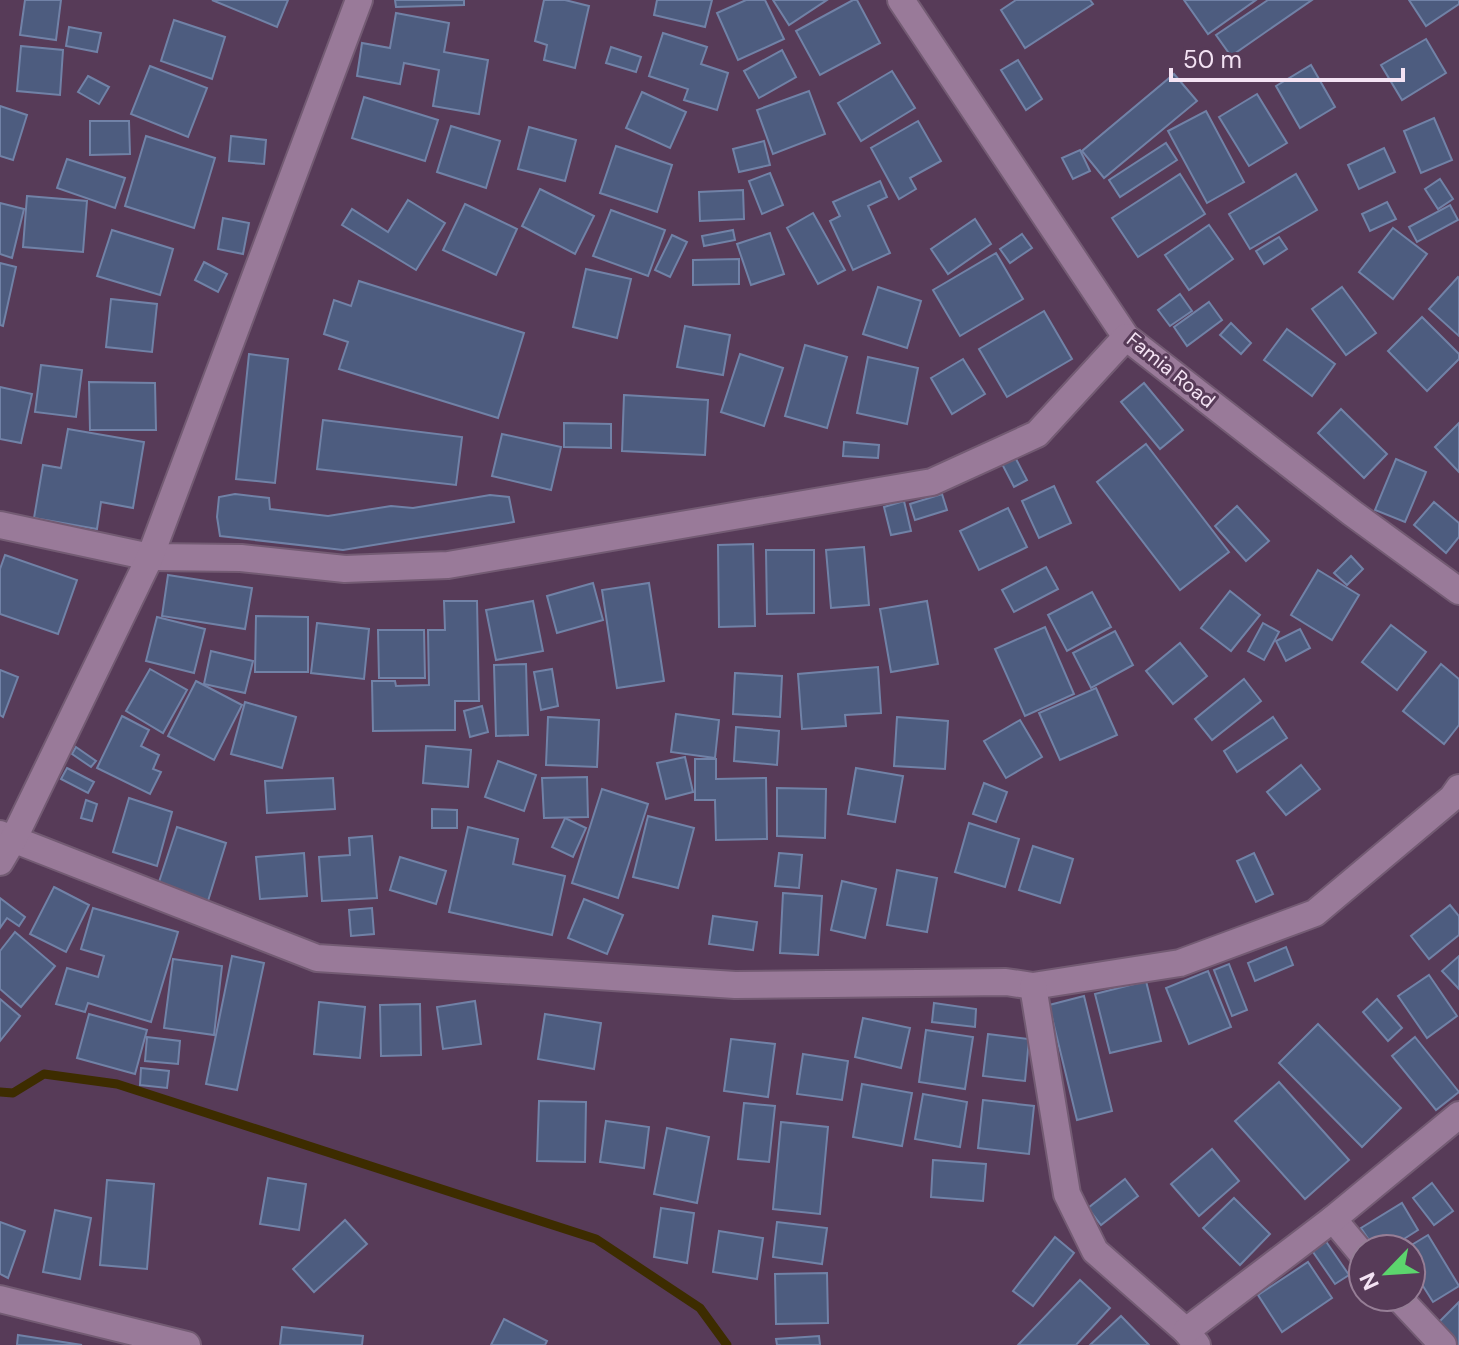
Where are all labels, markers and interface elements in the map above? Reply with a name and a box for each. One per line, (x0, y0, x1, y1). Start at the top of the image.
scale bar (1171, 32, 1403, 82)
text: 50 m (1183, 44, 1242, 75)
street label: Famia Road (1122, 326, 1220, 414)
north arrow (1347, 1233, 1427, 1313)
text: N (1353, 1268, 1386, 1295)

